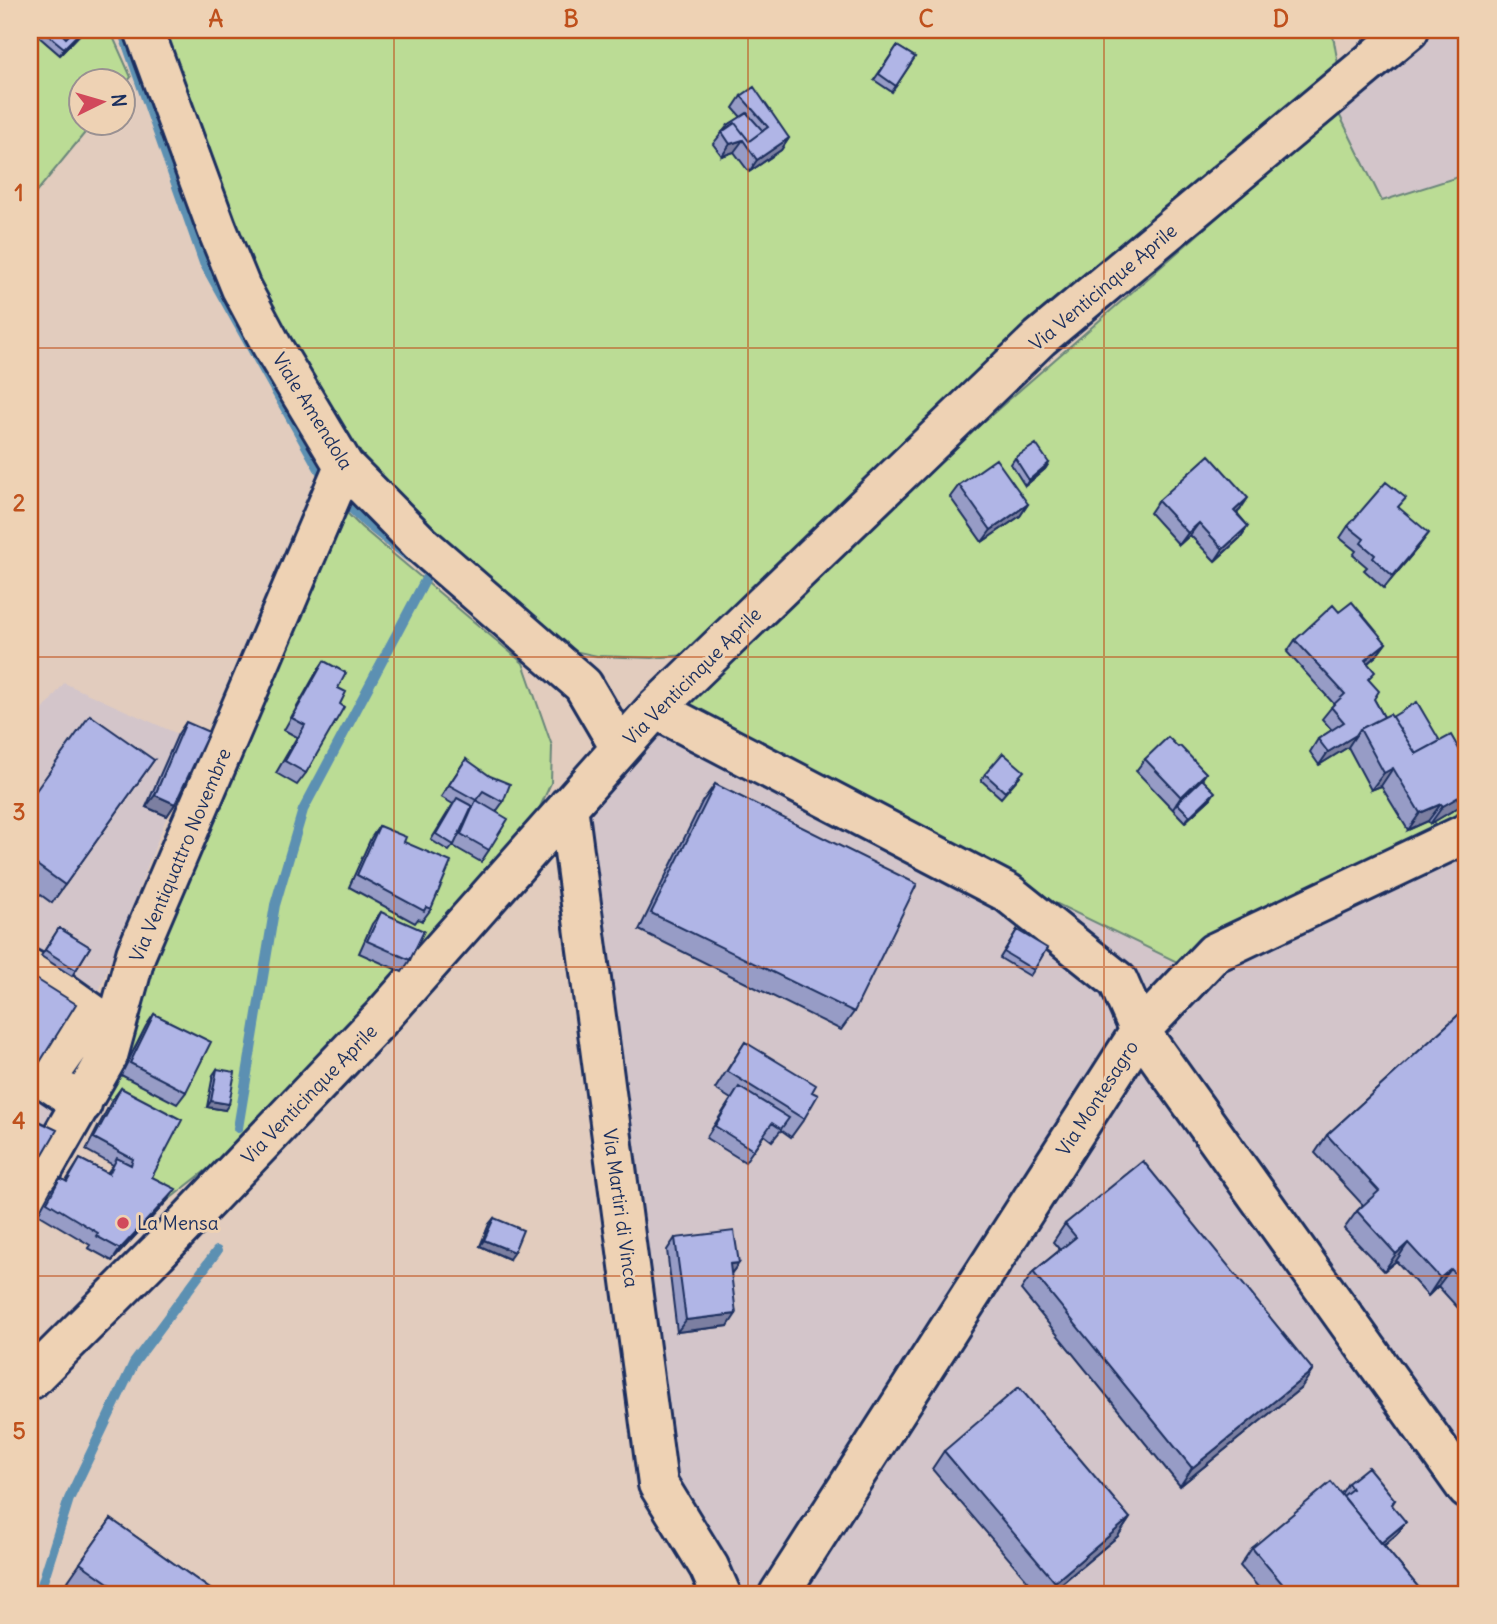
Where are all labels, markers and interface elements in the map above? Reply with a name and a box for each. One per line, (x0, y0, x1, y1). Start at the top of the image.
text: A (209, 4, 224, 33)
text: B (563, 4, 579, 33)
text: C (918, 4, 934, 33)
text: D (1273, 4, 1289, 33)
north arrow (66, 66, 136, 136)
text: N (106, 93, 131, 108)
text: 1 (14, 178, 24, 207)
street label: Via Venticinque Aprile (1024, 218, 1182, 356)
street label: Viale Amendola (268, 348, 359, 474)
text: 2 (13, 488, 26, 517)
street label: Via Venticinque Aprile (618, 602, 766, 750)
street label: Via Ventiquattro Novembre (124, 744, 236, 966)
text: 3 (12, 797, 26, 826)
street label: Via Venticinque Aprile (236, 1019, 382, 1169)
street label: Via Montesagro (1051, 1036, 1143, 1160)
text: 4 (12, 1106, 26, 1135)
street label: Via Martiri di Vinca (598, 1127, 644, 1289)
place label: La Mensa (137, 1211, 219, 1235)
marker: La Mensa (115, 1215, 131, 1231)
text: 5 (12, 1416, 26, 1445)

